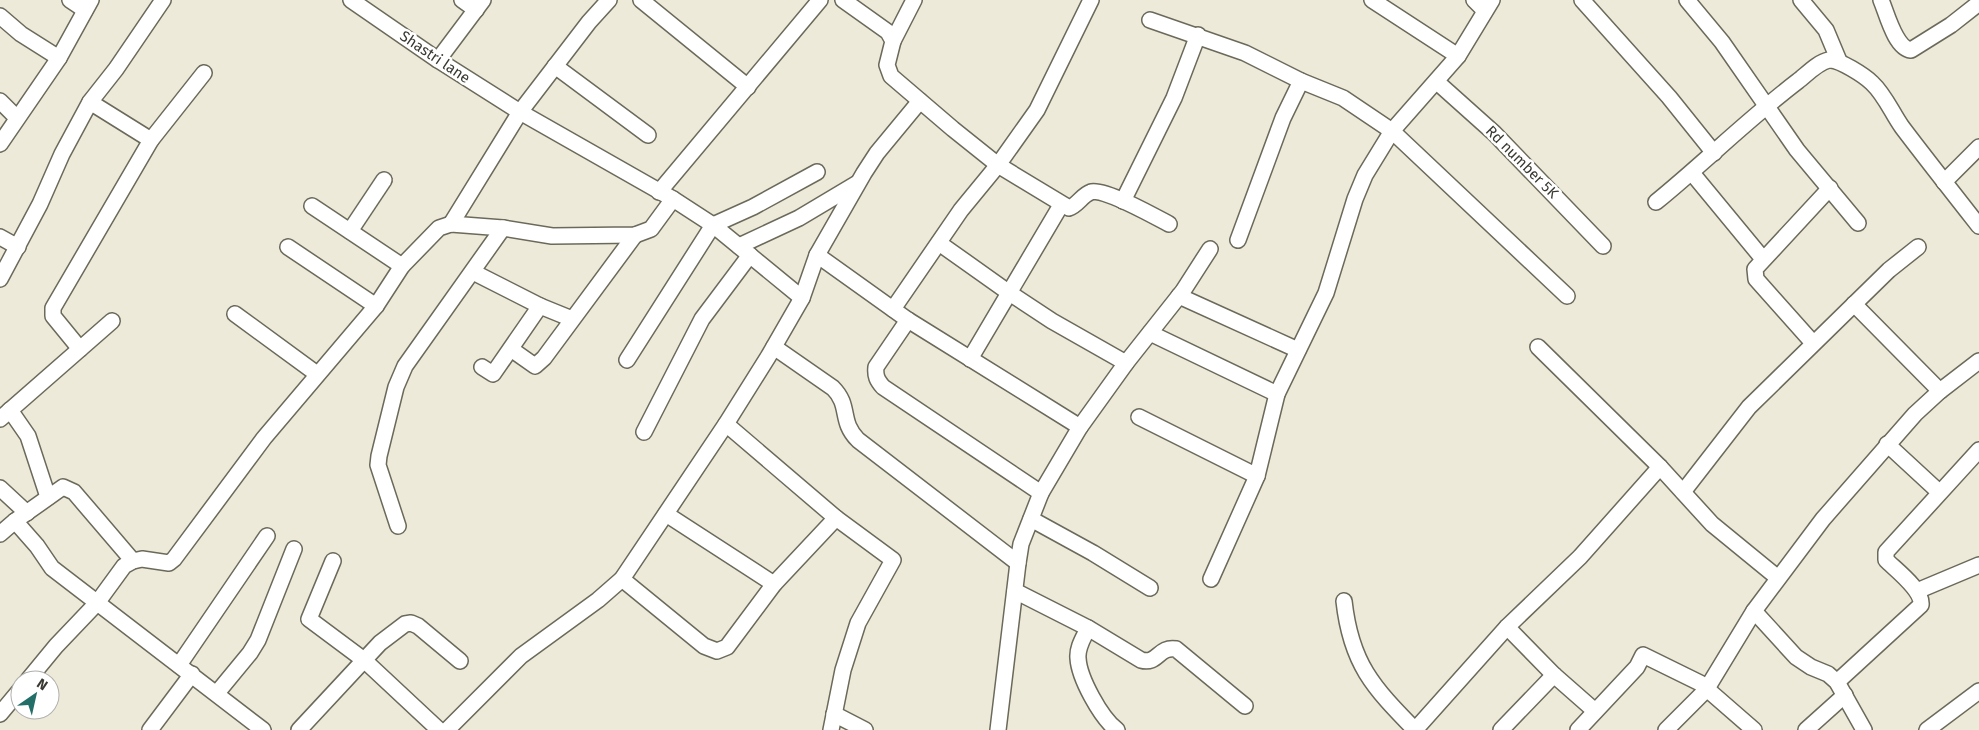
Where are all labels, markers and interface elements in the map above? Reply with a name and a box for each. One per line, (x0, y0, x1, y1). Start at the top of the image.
street label: Shastri lane (396, 27, 474, 87)
street label: Rd number 5K (1482, 122, 1562, 202)
north arrow (10, 670, 60, 720)
text: N (33, 675, 51, 694)

